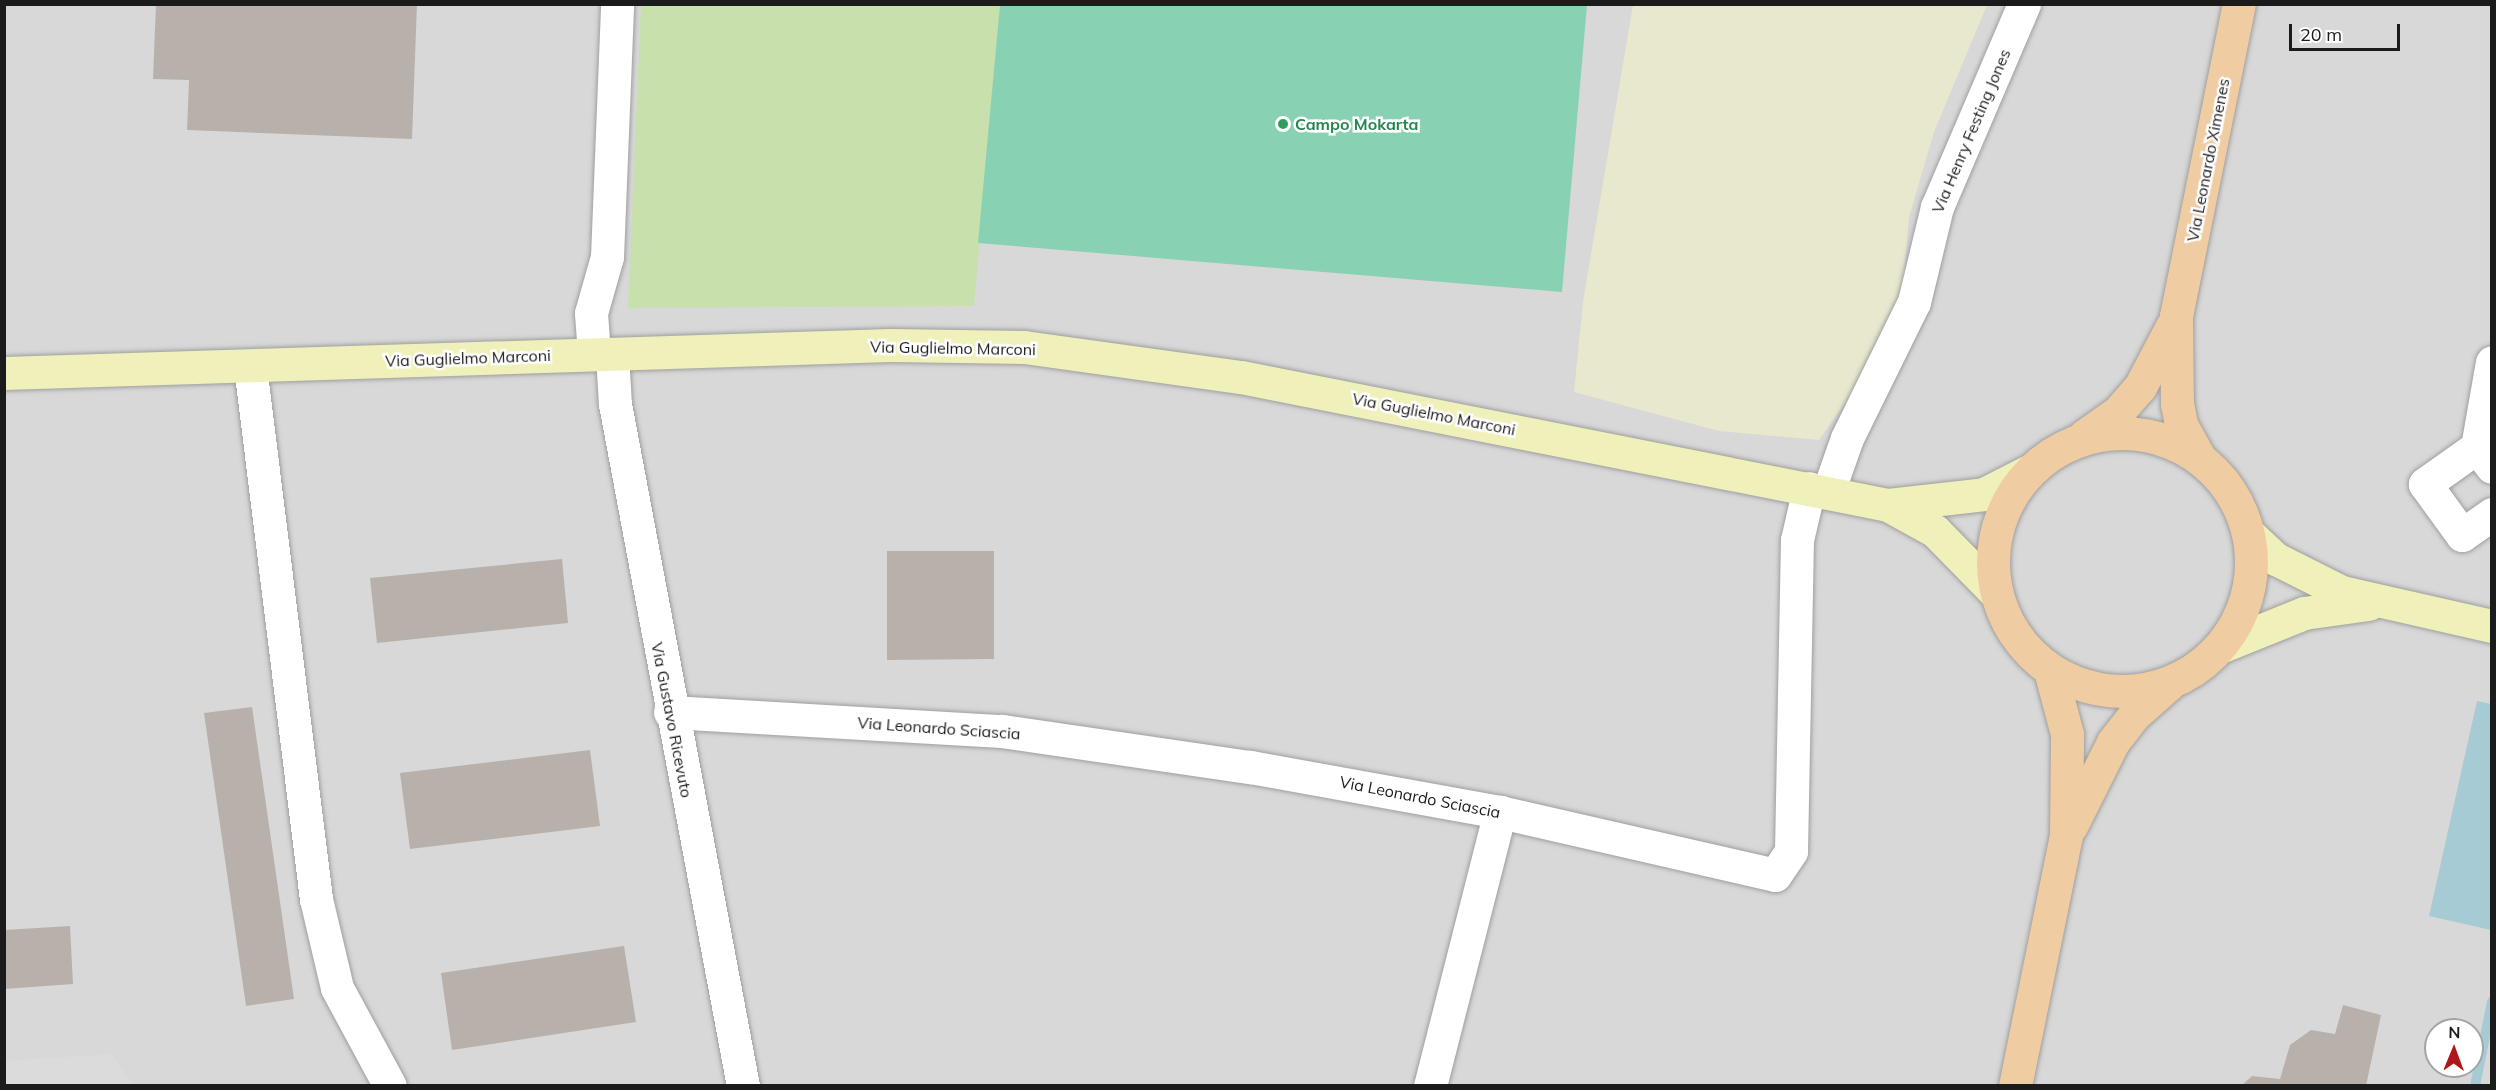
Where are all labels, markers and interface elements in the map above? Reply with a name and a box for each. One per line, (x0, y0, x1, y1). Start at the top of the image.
scale bar (2292, 12, 2403, 50)
text: 20 m (2300, 23, 2342, 46)
street label: Via Henry Festing Jones (1928, 46, 2014, 216)
street label: Via Leonardo Ximenes (2183, 77, 2233, 243)
place label: Campo Mokarta (1295, 114, 1419, 134)
marker: Campo Mokarta (1276, 117, 1290, 131)
street label: Via Guglielmo Marconi (870, 337, 1036, 359)
street label: Via Guglielmo Marconi (385, 346, 551, 370)
street label: Via Guglielmo Marconi (1351, 389, 1517, 439)
street label: Via Gustavo Ricevuto (648, 641, 696, 799)
street label: Via Leonardo Sciascia (857, 713, 1021, 743)
street label: Via Leonardo Sciascia (1338, 772, 1502, 822)
north arrow (2424, 1018, 2484, 1078)
text: N (2448, 1022, 2460, 1042)

